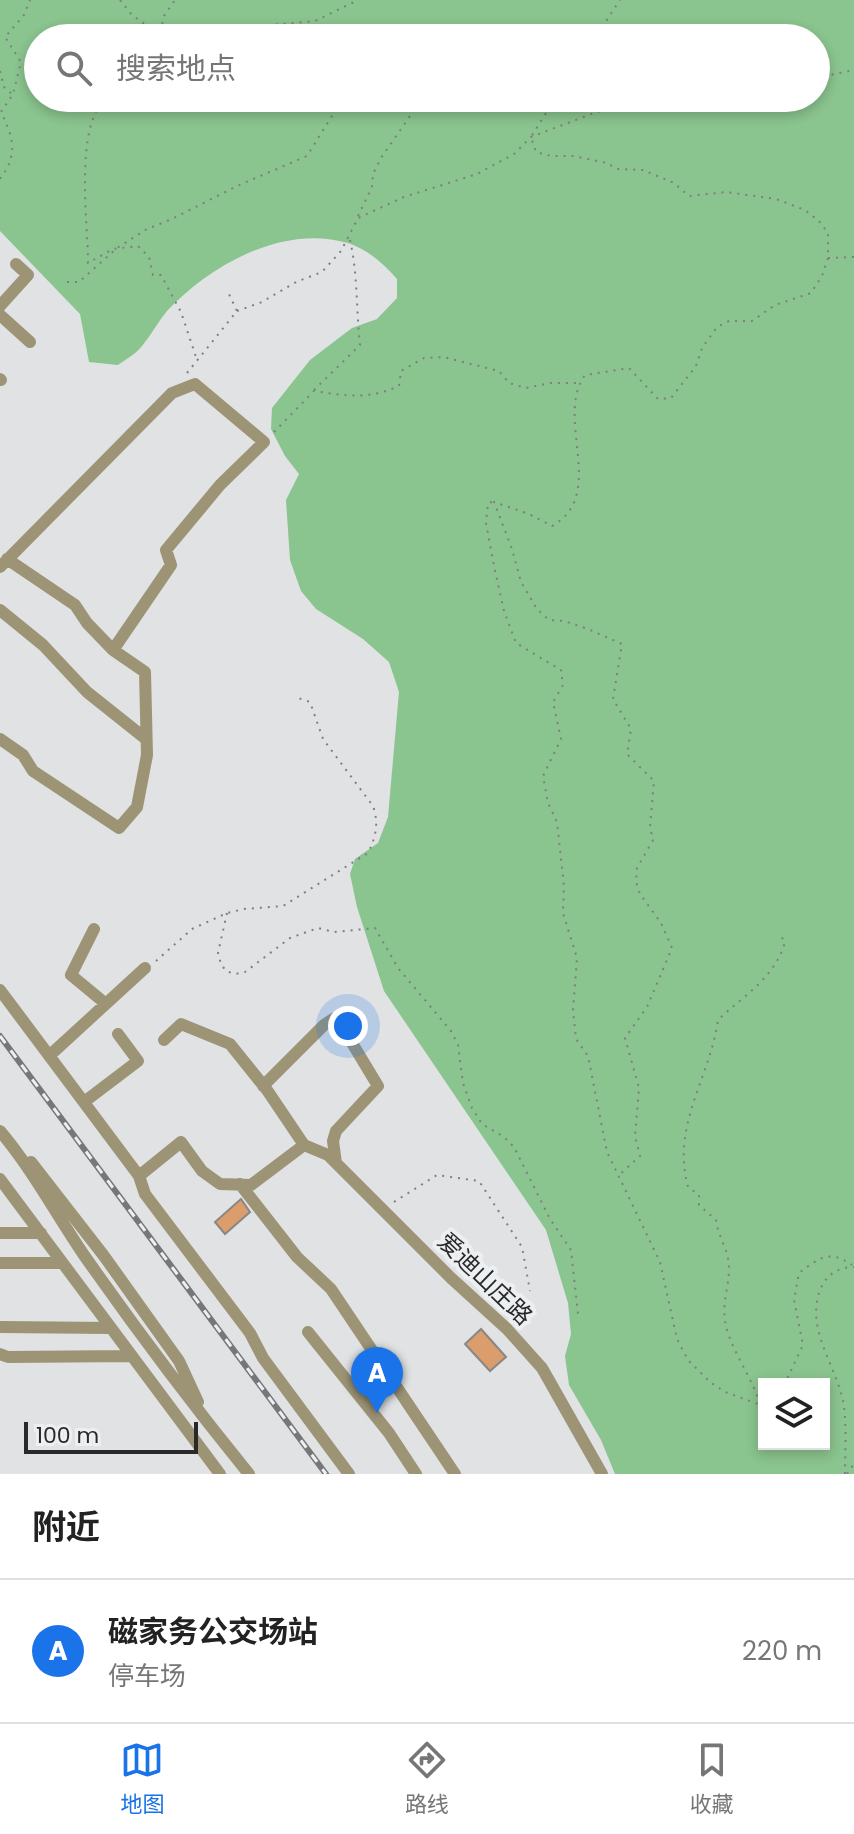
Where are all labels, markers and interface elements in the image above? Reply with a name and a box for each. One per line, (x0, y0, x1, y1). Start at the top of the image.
search box (24, 24, 830, 112)
icon: search (52, 46, 96, 90)
text: 搜索地点 (116, 47, 236, 90)
your location (328, 1006, 368, 1046)
street label: 爱迪山庄路 (431, 1225, 540, 1332)
pin: A (351, 1347, 403, 1413)
map controls (758, 1378, 830, 1450)
button: layers (758, 1378, 830, 1450)
scale bar (24, 1418, 198, 1454)
text: 100 m (36, 1420, 99, 1451)
text: 附近 (32, 1503, 100, 1551)
text: 磁家务公交场站 (108, 1610, 318, 1653)
text: A (48, 1633, 68, 1669)
text: 220 m (742, 1633, 822, 1669)
text: 停车场 (108, 1658, 186, 1694)
tab: 地图 (120, 1738, 164, 1821)
tab: 路线 (405, 1738, 449, 1821)
tab: 收藏 (690, 1738, 734, 1821)

